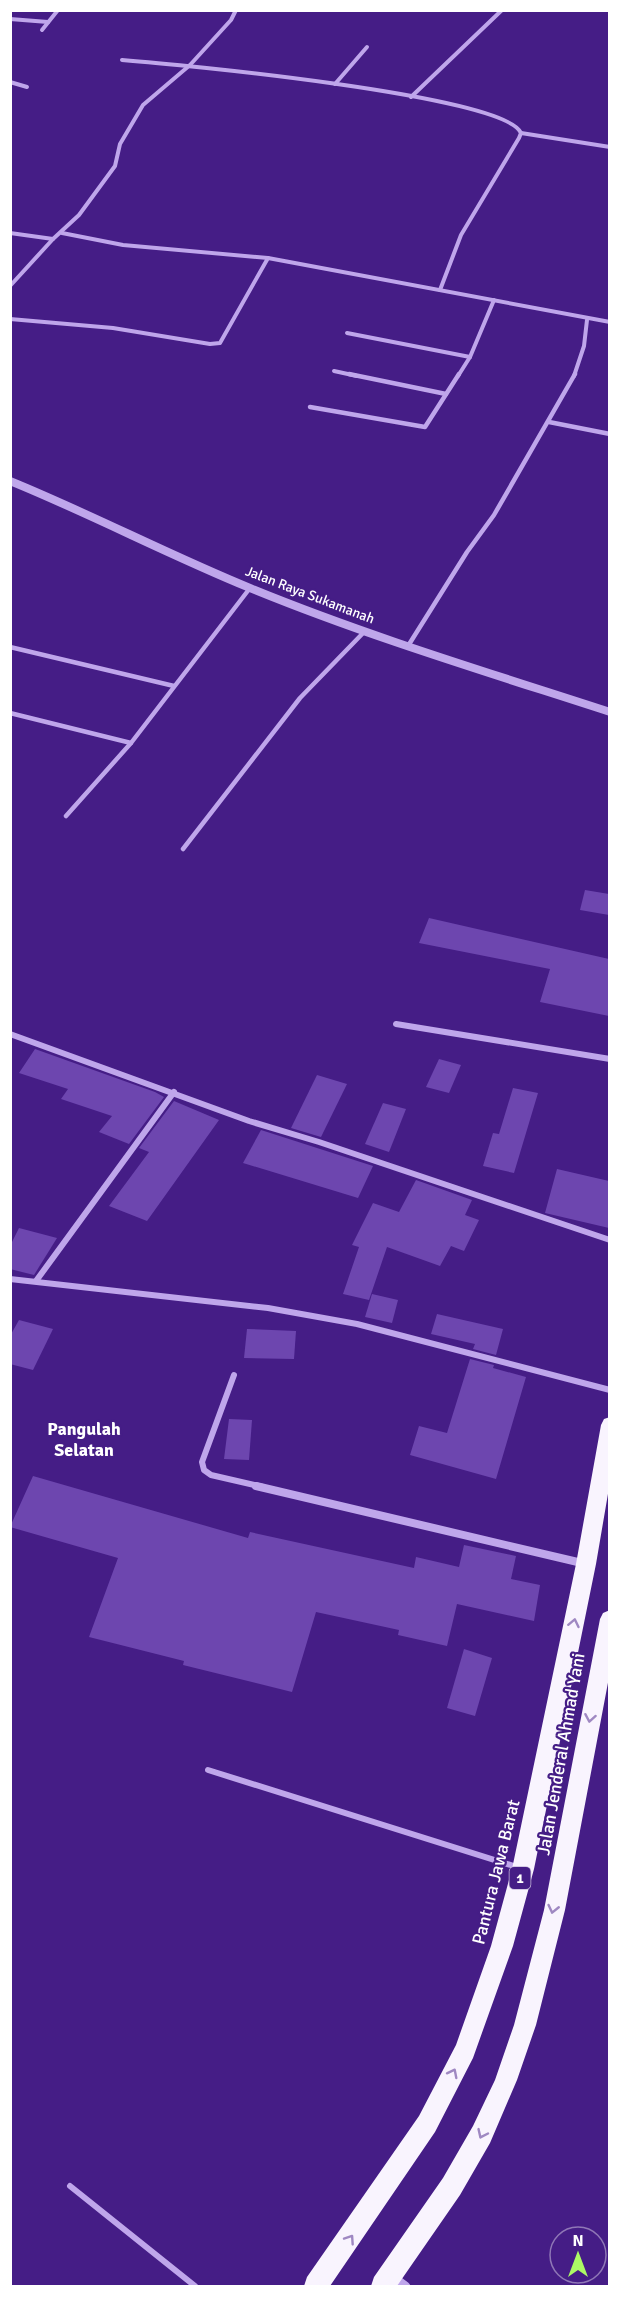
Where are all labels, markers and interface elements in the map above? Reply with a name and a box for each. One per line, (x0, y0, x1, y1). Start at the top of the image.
street label: Jalan Raya Sukamanah (243, 563, 377, 627)
district label: Pangulah Selatan (47, 1418, 121, 1461)
one-way arrow (567, 1618, 580, 1628)
street label: Jalan Jenderal Ahmad Yani (532, 1651, 590, 1857)
one-way arrow (584, 1713, 597, 1723)
street label: Pantura Jawa Barat (467, 1797, 525, 1947)
road number: 1 (510, 1867, 530, 1889)
one-way arrow (548, 1904, 561, 1914)
one-way arrow (445, 2069, 457, 2080)
one-way arrow (477, 2128, 489, 2139)
north arrow (548, 2225, 608, 2285)
text: N (572, 2231, 584, 2251)
one-way arrow (343, 2235, 354, 2246)

